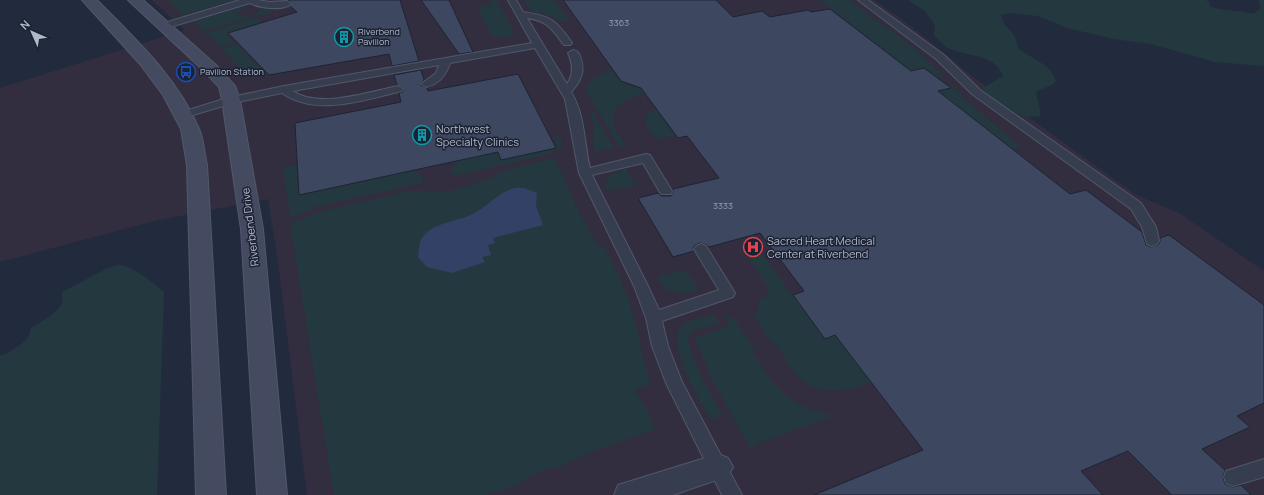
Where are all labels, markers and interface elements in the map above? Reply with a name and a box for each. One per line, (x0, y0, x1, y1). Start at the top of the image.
north arrow (12, 12, 52, 52)
text: N (16, 16, 33, 33)
house number: 3363 (609, 16, 629, 29)
place label: Riverbend Pavilion (358, 25, 400, 48)
building icon: Riverbend Pavilion (333, 26, 355, 48)
bus stop icon: Pavilion Station (175, 61, 197, 83)
place label: Pavilion Station (200, 65, 264, 78)
place label: Northwest Specialty Clinics (436, 121, 519, 149)
building icon: Northwest Specialty Clinics (411, 124, 433, 146)
street label: Riverbend Drive (237, 186, 262, 267)
house number: 3333 (713, 199, 733, 212)
place label: Sacred Heart Medical Center at Riverbend (767, 233, 875, 261)
hospital icon: Sacred Heart Medical Center at Riverbend (742, 236, 764, 258)

